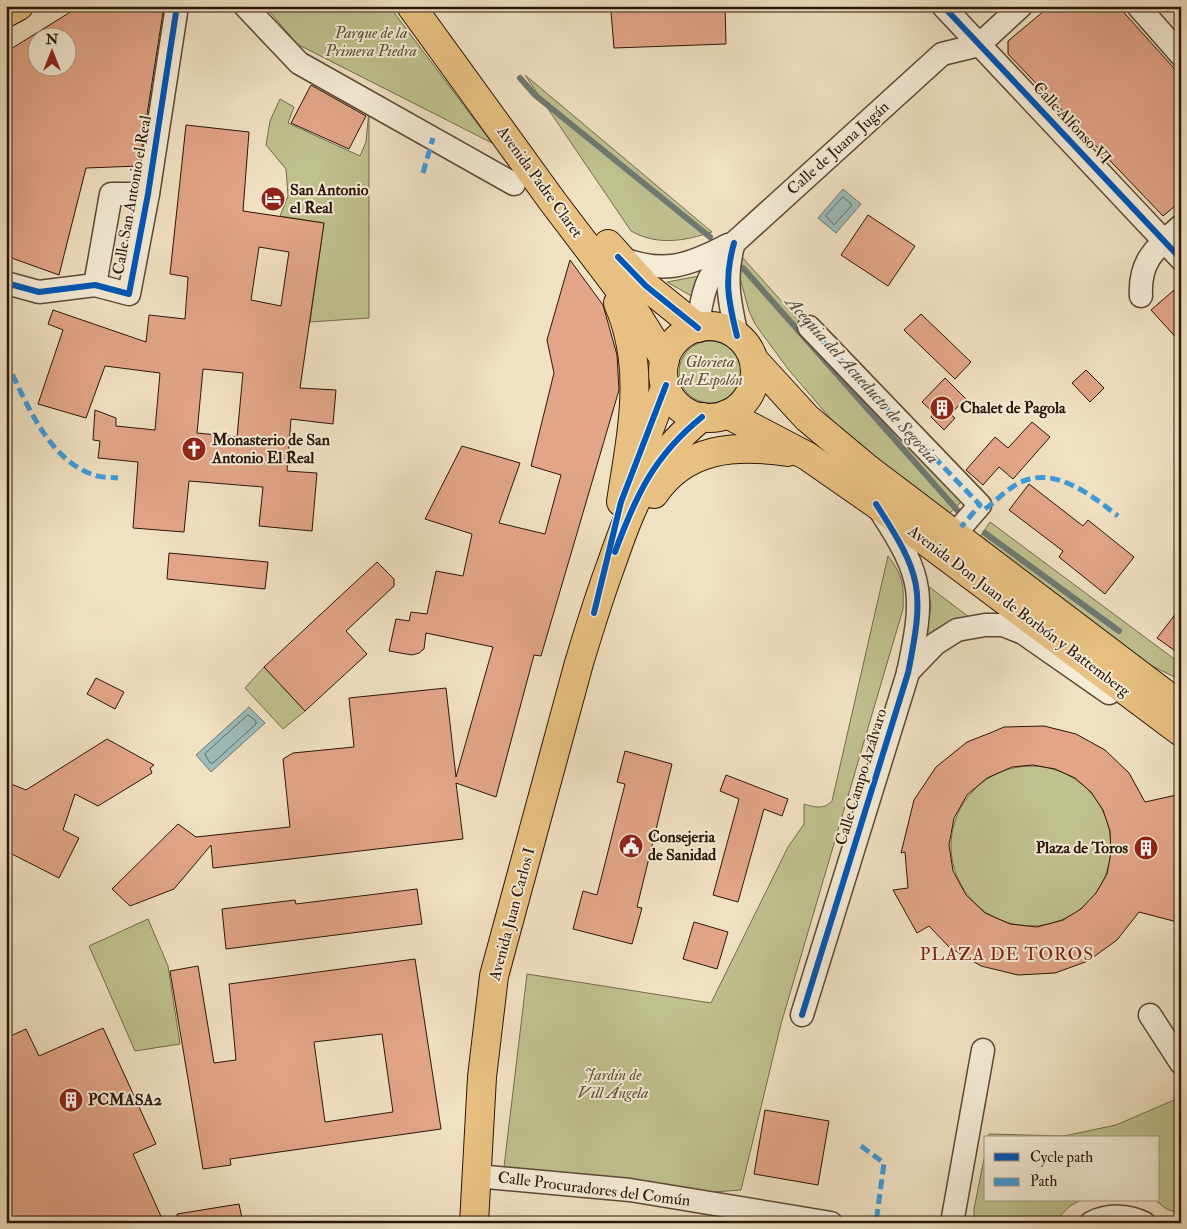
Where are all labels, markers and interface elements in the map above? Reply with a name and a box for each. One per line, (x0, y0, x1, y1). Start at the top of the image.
park label: Parque de la Primera Piedra (324, 23, 417, 61)
north arrow (28, 28, 78, 78)
text: N (45, 31, 59, 48)
street label: Calle Alfonso VI (1029, 77, 1115, 169)
street label: Calle de Juana Jugán (783, 97, 894, 200)
street label: Calle San Antonio el Real (108, 114, 156, 276)
street label: Avenida Padre Claret (492, 121, 587, 242)
place label: San Antonio el Real (290, 180, 369, 218)
hotel icon: San Antonio el Real (260, 186, 286, 212)
water label: Acequia del Acueducto de Segovia (779, 290, 944, 469)
park label: Glorieta del Espolón (676, 352, 743, 390)
building icon: Chalet de Pagola (929, 395, 955, 421)
place label: Chalet de Pagola (960, 398, 1066, 419)
place label: Monasterio de San Antonio El Real (211, 430, 331, 468)
church icon: Monasterio de San Antonio El Real (181, 436, 207, 462)
street label: Avenida Don Juan de Borbón y Battemberg (903, 520, 1135, 703)
street label: Calle Campo Azálvaro (831, 706, 892, 848)
place label: Consejeria de Sanidad (648, 827, 716, 865)
public building icon: Consejeria de Sanidad (618, 833, 644, 859)
building icon: Plaza de Toros (1133, 835, 1159, 861)
place label: Plaza de Toros (1036, 838, 1129, 858)
street label: Avenida Juan Carlos I (484, 845, 540, 984)
district label: PLAZA DE TOROS (920, 943, 1094, 966)
park label: Jardín de Vill Ángela (578, 1065, 648, 1103)
building icon: PCMASA2 (58, 1087, 84, 1113)
place label: PCMASA2 (88, 1090, 162, 1110)
legend (984, 1136, 1160, 1202)
text: Cycle path (1030, 1148, 1093, 1168)
street label: Calle Procuradores del Común (497, 1167, 691, 1211)
text: Path (1030, 1172, 1057, 1191)

